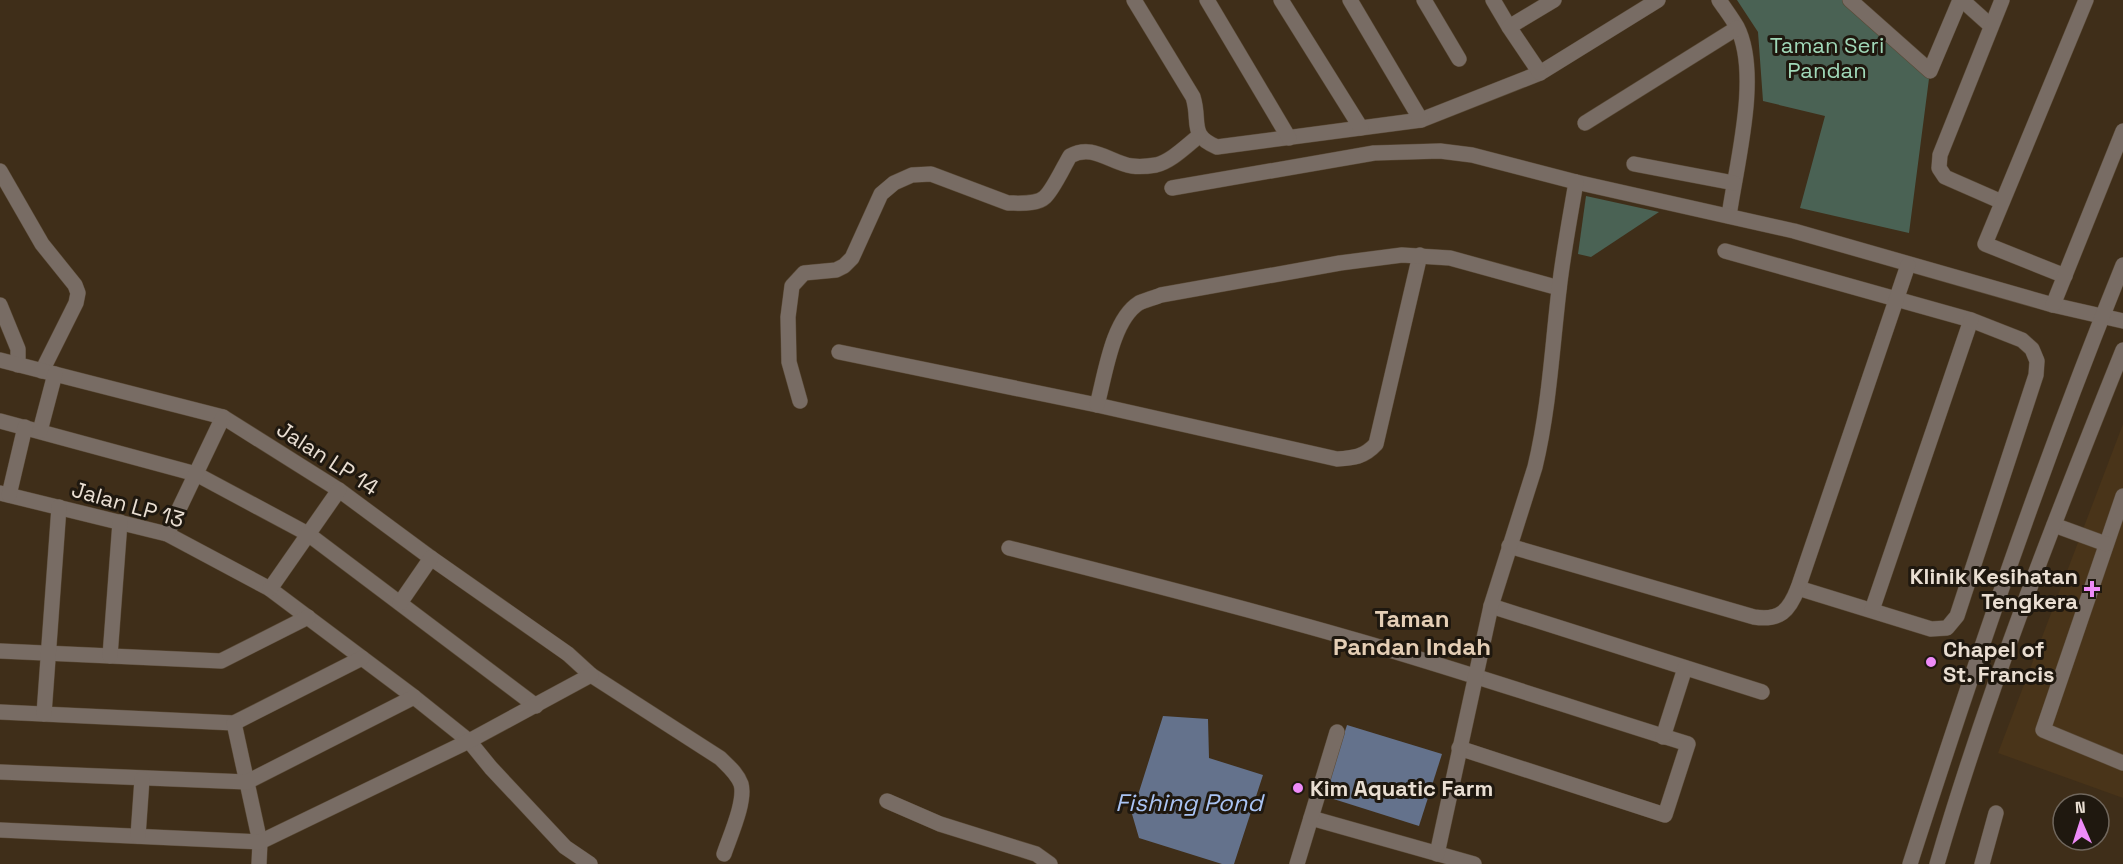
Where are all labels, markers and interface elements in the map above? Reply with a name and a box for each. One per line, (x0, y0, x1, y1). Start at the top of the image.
park label: Taman Seri Pandan (1770, 31, 1884, 84)
street label: Jalan LP 14 (272, 415, 385, 502)
street label: Jalan LP 13 (69, 475, 187, 533)
place label: Klinik Kesihatan Tengkera (1910, 562, 2078, 615)
marker: Klinik Kesihatan Tengkera (2083, 580, 2101, 598)
district label: Taman Pandan Indah (1333, 603, 1491, 662)
place label: Chapel of St. Francis (1943, 635, 2055, 688)
marker: Chapel of St. Francis (1924, 655, 1938, 669)
place label: Kim Aquatic Farm (1310, 774, 1493, 802)
marker: Kim Aquatic Farm (1291, 781, 1305, 795)
water label: Fishing Pond (1115, 787, 1265, 818)
north arrow (2051, 792, 2111, 852)
text: N (2074, 797, 2086, 818)

